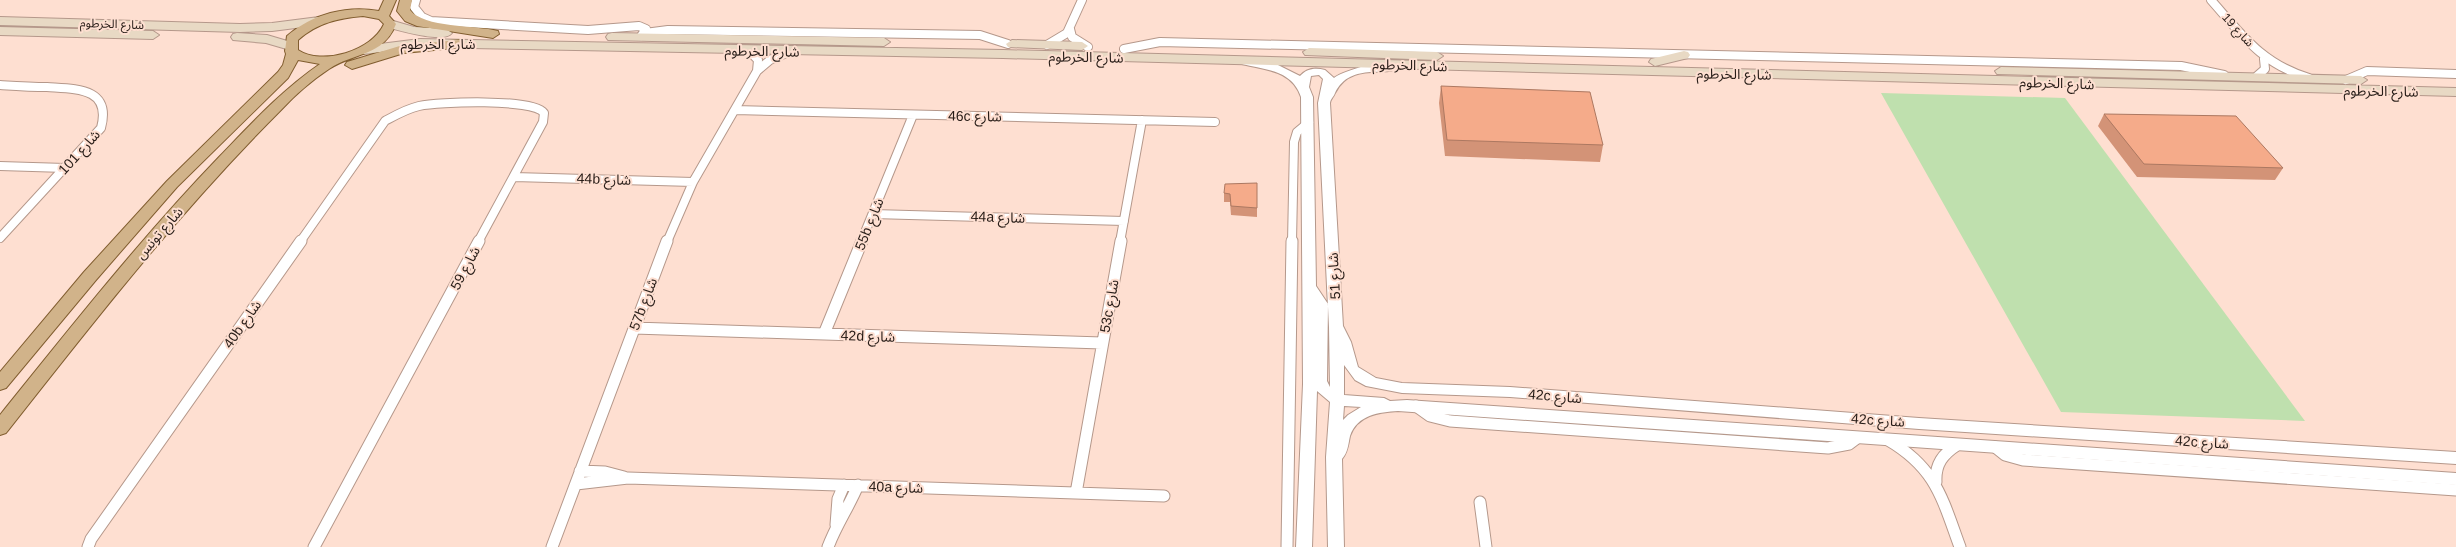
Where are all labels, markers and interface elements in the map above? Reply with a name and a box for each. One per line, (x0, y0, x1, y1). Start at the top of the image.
street label: شارع 19 (2218, 10, 2257, 51)
street label: شارع الخرطوم (80, 16, 144, 34)
street label: شارع الخرطوم (400, 36, 476, 55)
street label: شارع الخرطوم (724, 42, 800, 63)
street label: شارع الخرطوم (1048, 48, 1124, 69)
street label: شارع الخرطوم (1372, 56, 1448, 77)
street label: شارع الخرطوم (1696, 65, 1772, 86)
street label: شارع الخرطوم (2019, 74, 2095, 95)
street label: شارع الخرطوم (2343, 82, 2419, 103)
street label: 46c شارع (948, 108, 1002, 127)
street label: شارع 101 (55, 126, 105, 180)
street label: 44b شارع (576, 170, 632, 191)
street label: 55b شارع (851, 196, 889, 253)
street label: شارع تونس (132, 204, 188, 264)
street label: 44a شارع (970, 208, 1026, 229)
street label: شارع 59 (447, 244, 486, 294)
street label: شارع 51 (1325, 252, 1346, 300)
street label: 57b شارع (626, 276, 663, 333)
street label: 53c شارع (1096, 278, 1125, 334)
street label: 40b شارع (220, 297, 267, 353)
street label: 42d شارع (840, 327, 896, 348)
street label: 42c شارع (1527, 386, 1582, 409)
street label: 42c شارع (1850, 410, 1905, 433)
street label: 42c شارع (2174, 432, 2229, 455)
street label: 40a شارع (868, 478, 924, 499)

